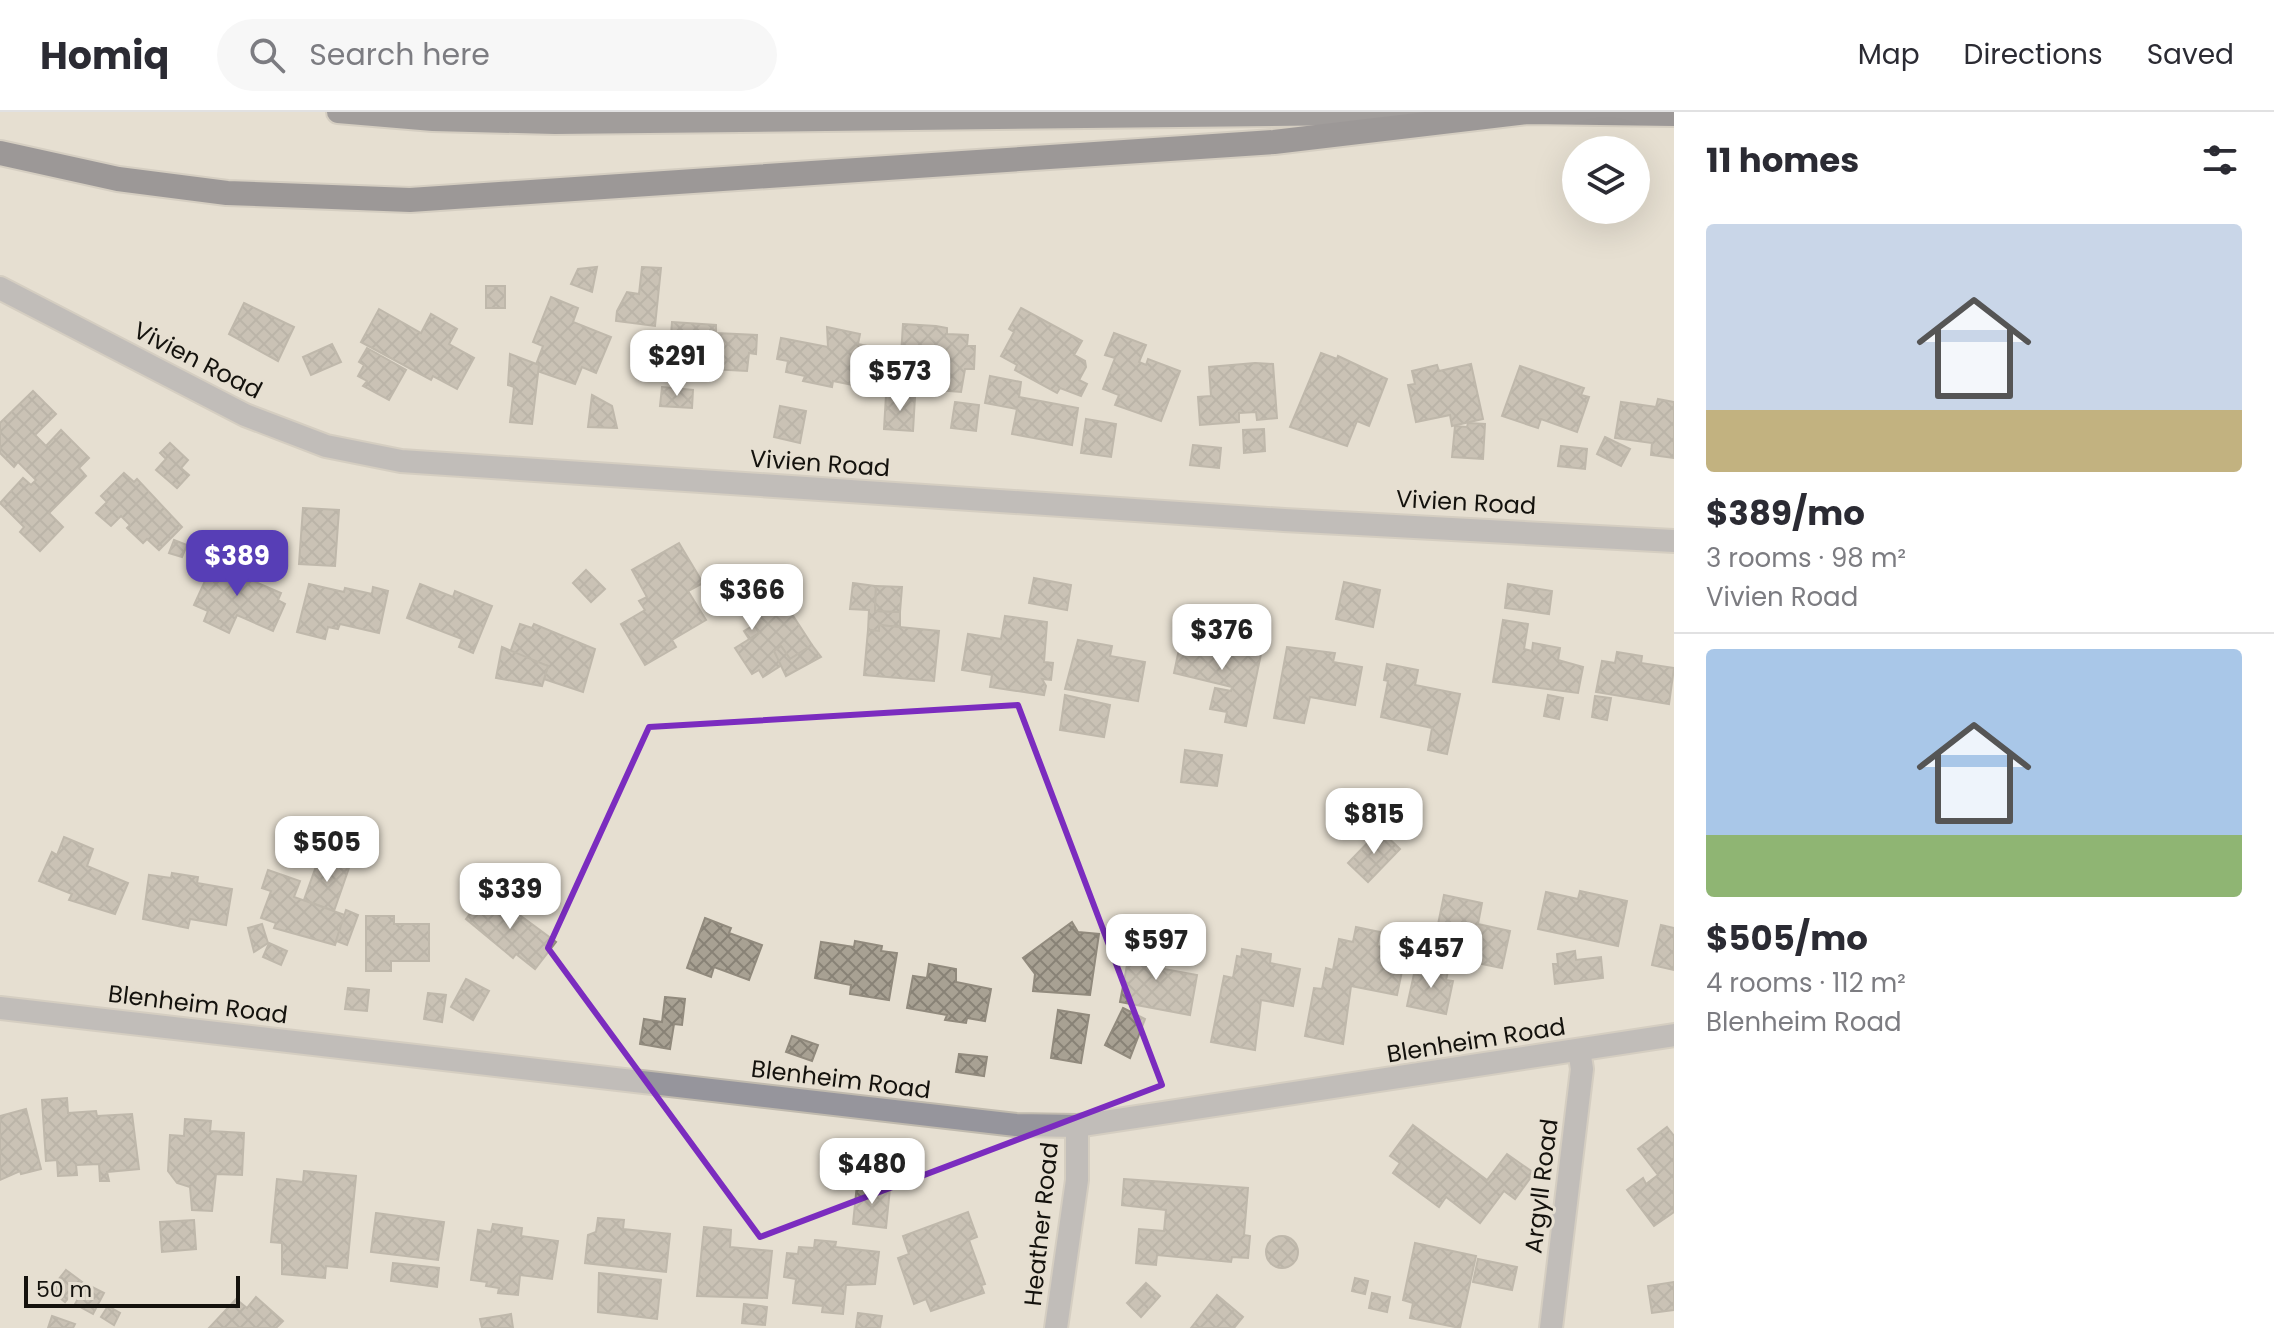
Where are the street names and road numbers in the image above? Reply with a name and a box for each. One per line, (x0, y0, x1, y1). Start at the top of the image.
street label: Vivien Road (128, 313, 268, 407)
street label: Vivien Road (749, 442, 891, 484)
street label: Vivien Road (1395, 482, 1537, 522)
street label: Blenheim Road (106, 977, 290, 1031)
street label: Blenheim Road (1384, 1010, 1568, 1070)
street label: Blenheim Road (749, 1052, 933, 1106)
street label: Argyll Road (1516, 1117, 1566, 1255)
street label: Heather Road (1016, 1140, 1066, 1308)

